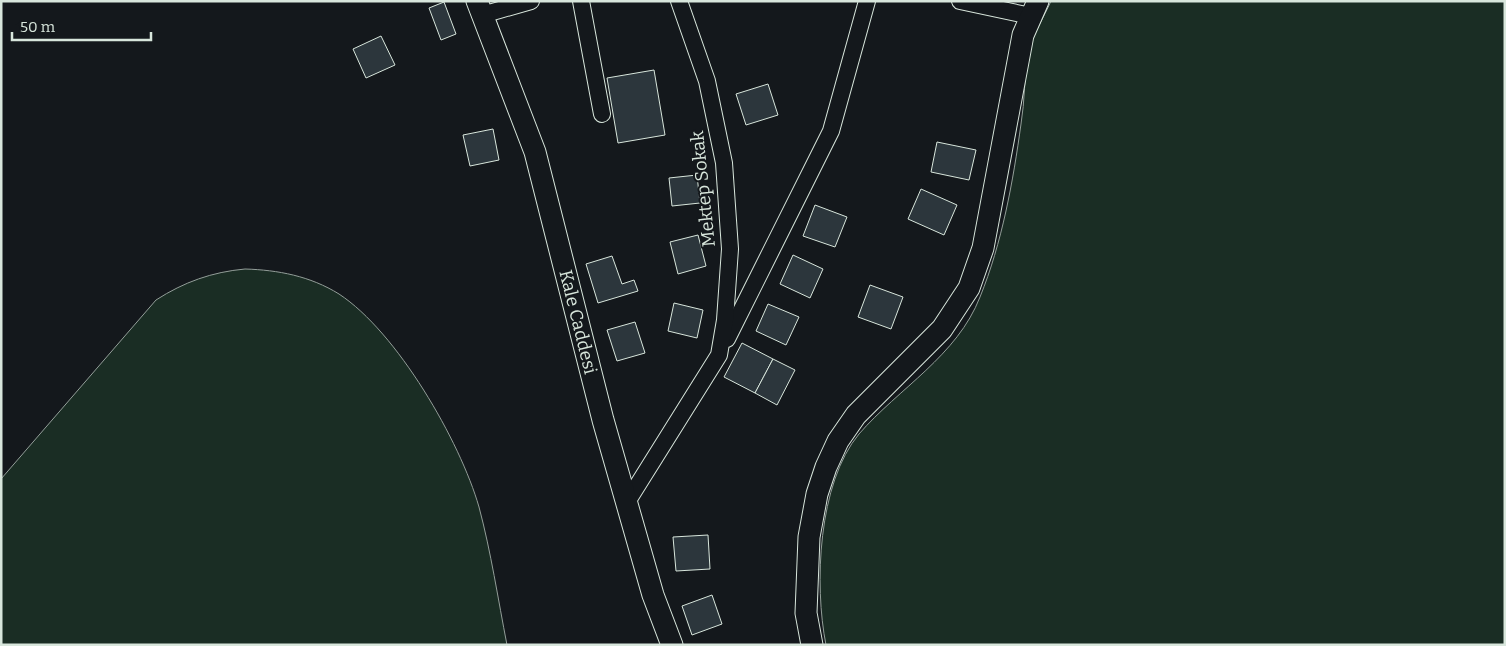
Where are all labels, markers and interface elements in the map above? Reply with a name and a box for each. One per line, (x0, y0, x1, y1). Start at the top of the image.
scale bar (12, 10, 151, 42)
text: 50 m (20, 18, 56, 36)
street label: Mektep Sokak (686, 129, 720, 248)
street label: Kale Caddesi (554, 268, 602, 376)

